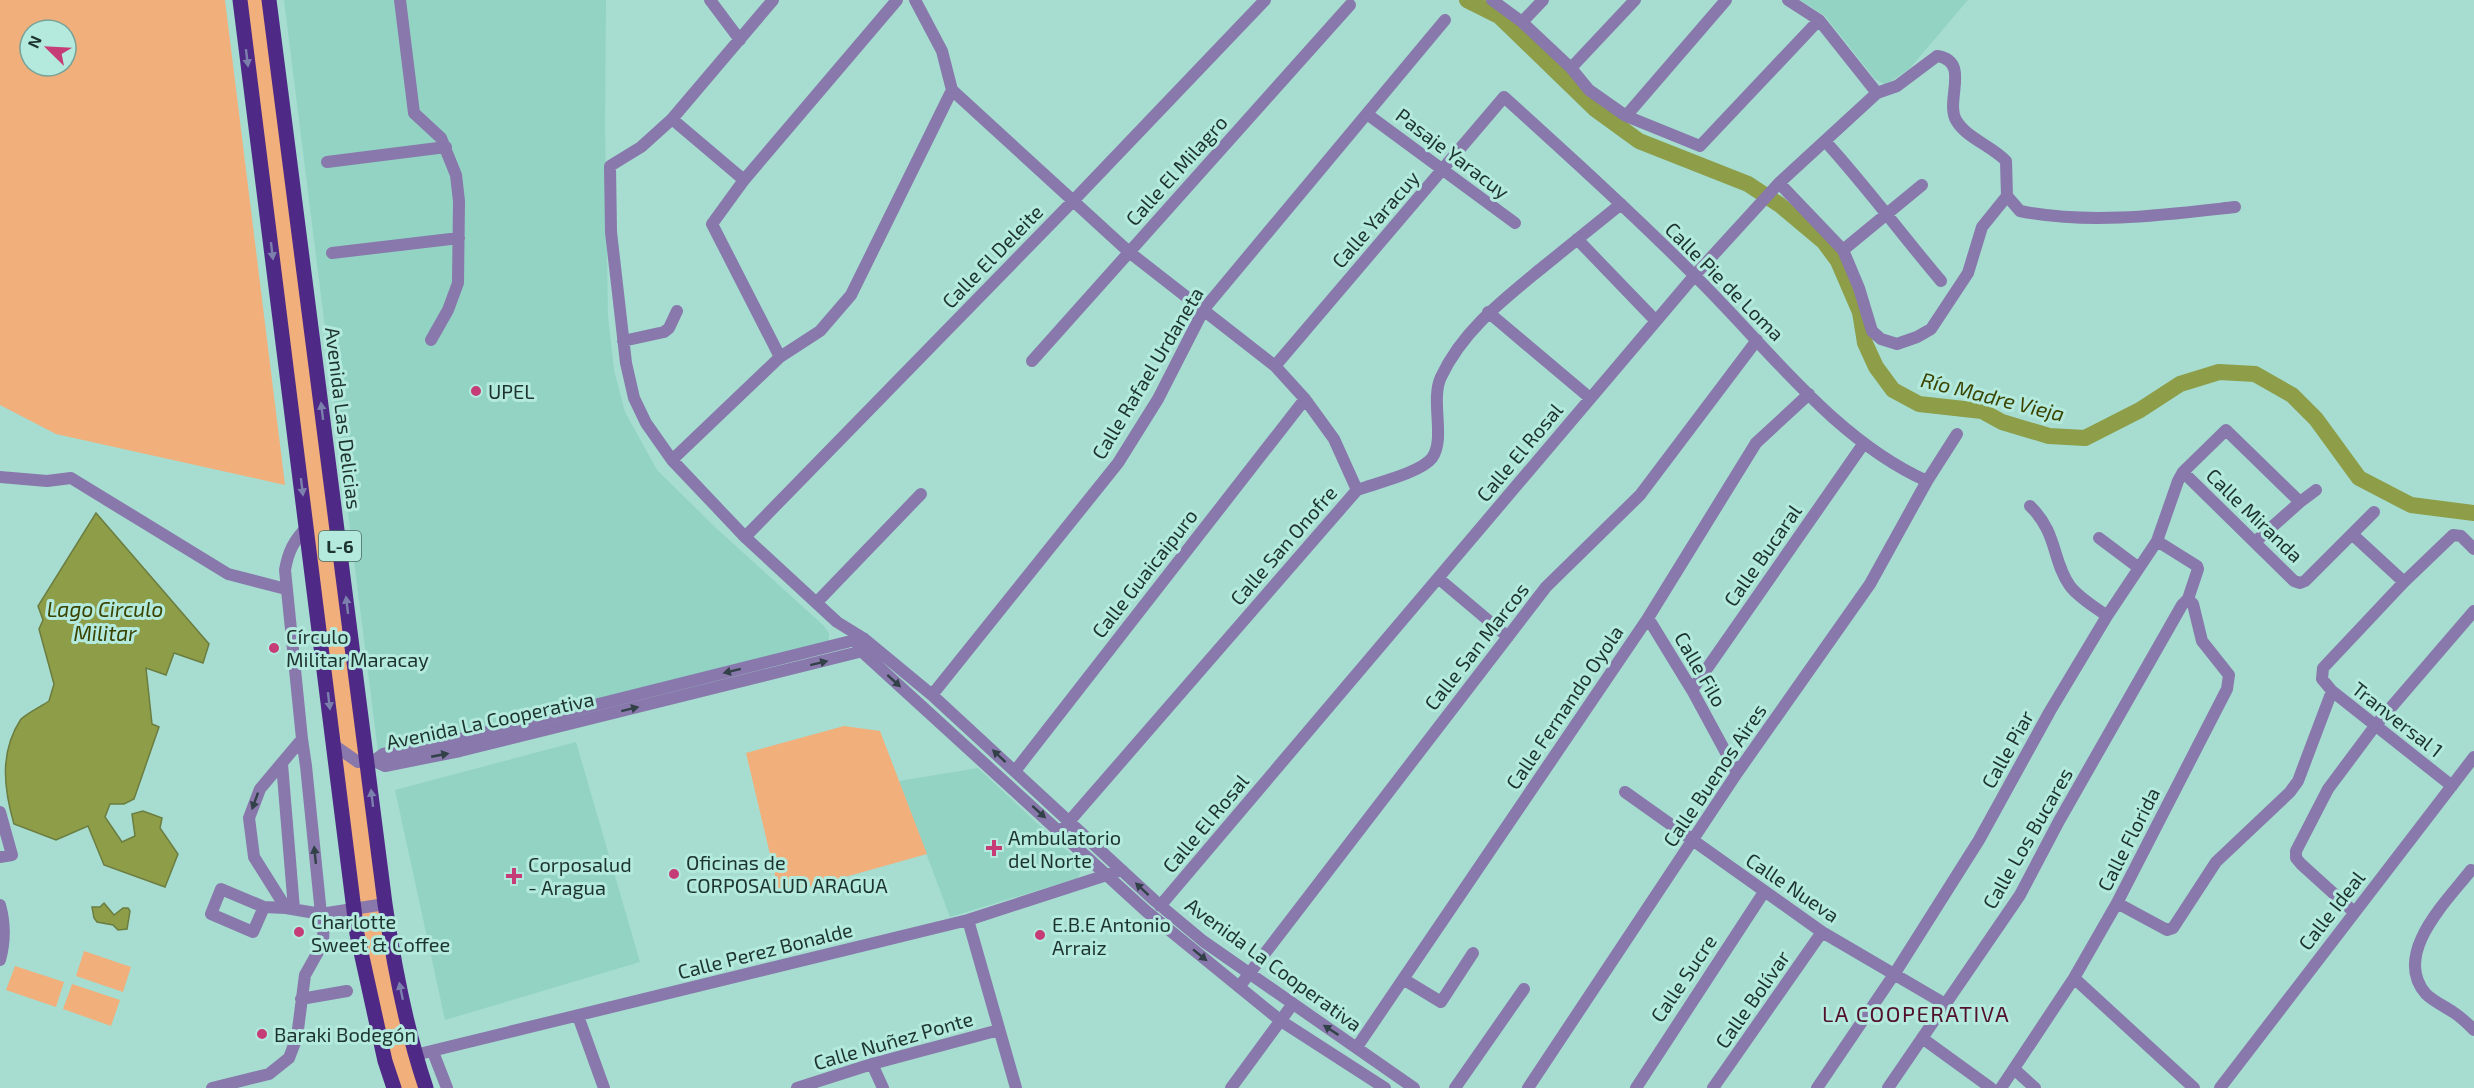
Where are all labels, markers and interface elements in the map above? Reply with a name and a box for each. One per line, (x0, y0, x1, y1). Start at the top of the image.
north arrow (18, 18, 78, 78)
text: N (23, 33, 45, 51)
one-way arrow (242, 49, 252, 68)
street label: Pasaje Yaracuy (1392, 103, 1515, 204)
street label: Calle El Milagro (1120, 110, 1232, 230)
street label: Calle Yaracuy (1326, 165, 1424, 273)
street label: Calle El Deleite (937, 199, 1047, 313)
street label: Calle Pie de Loma (1661, 217, 1789, 345)
one-way arrow (267, 242, 276, 261)
street label: Calle Rafael Urdaneta (1086, 283, 1208, 463)
street label: Avenida Las Delicias (321, 326, 367, 510)
water label: Río Madre Vieja (1918, 366, 2067, 427)
place label: UPEL (488, 379, 535, 403)
marker: UPEL (469, 384, 483, 398)
street label: Calle El Rosal (1471, 398, 1567, 506)
one-way arrow (318, 402, 327, 421)
street label: Calle Miranda (2202, 463, 2308, 567)
one-way arrow (297, 477, 306, 496)
street label: Calle San Onofre (1225, 480, 1341, 610)
street label: Calle Bucaral (1718, 499, 1806, 611)
street label: Calle Guaicaipuro (1086, 504, 1202, 642)
road number: L-6 (319, 531, 361, 561)
street label: Calle San Marcos (1419, 577, 1533, 715)
one-way arrow (343, 595, 352, 614)
water label: Lago Circulo Militar (47, 596, 163, 645)
street label: Calle Fernando Oyola (1500, 621, 1628, 793)
place label: Círculo Militar Maracay (286, 624, 429, 671)
street label: Calle Filo (1670, 627, 1732, 711)
marker: Círculo Militar Maracay (267, 641, 281, 655)
one-way arrow (810, 657, 828, 667)
one-way arrow (723, 667, 742, 677)
one-way arrow (886, 674, 901, 687)
street label: Tranversal 1 (2348, 676, 2448, 762)
street label: Avenida La Cooperativa (384, 686, 596, 754)
one-way arrow (324, 691, 334, 710)
street label: Calle Buenos Aires (1657, 699, 1771, 851)
one-way arrow (621, 704, 639, 714)
street label: Calle Piar (1976, 706, 2038, 792)
one-way arrow (991, 749, 1006, 763)
one-way arrow (431, 750, 450, 759)
street label: Calle Los Bucares (1977, 763, 2077, 913)
street label: Calle El Rosal (1157, 769, 1253, 877)
street label: Calle Florida (2092, 783, 2164, 895)
one-way arrow (367, 789, 377, 808)
one-way arrow (250, 792, 259, 810)
one-way arrow (1031, 805, 1046, 819)
place label: Ambulatorio del Norte (1008, 825, 1121, 872)
marker: Ambulatorio del Norte (985, 839, 1003, 857)
one-way arrow (310, 846, 320, 865)
street label: Calle Nueva (1742, 847, 1844, 927)
place label: Oficinas de CORPOSALUD ARAGUA (686, 850, 888, 897)
place label: Corposalud - Aragua (528, 852, 632, 899)
street label: Calle Ideal (2293, 866, 2369, 954)
marker: Corposalud - Aragua (505, 867, 523, 885)
marker: Oficinas de CORPOSALUD ARAGUA (667, 867, 681, 881)
one-way arrow (1134, 882, 1149, 896)
street label: Avenida La Cooperativa (1181, 892, 1367, 1036)
place label: Charlotte Sweet & Coffee (311, 909, 450, 956)
place label: E.B.E Antonio Arraiz (1052, 912, 1171, 959)
street label: Calle Perez Bonalde (675, 917, 855, 983)
marker: Charlotte Sweet & Coffee (292, 925, 306, 939)
marker: E.B.E Antonio Arraiz (1033, 928, 1047, 942)
street label: Calle Sucre (1645, 930, 1721, 1026)
street label: Calle Bolívar (1710, 946, 1794, 1052)
one-way arrow (1192, 949, 1208, 962)
one-way arrow (396, 981, 405, 1000)
district label: LA COOPERATIVA (1822, 1000, 2010, 1026)
street label: Calle Nuñez Ponte (810, 1006, 976, 1074)
place label: Baraki Bodegón (274, 1022, 416, 1046)
one-way arrow (1323, 1025, 1340, 1036)
marker: Baraki Bodegón (255, 1027, 269, 1041)

